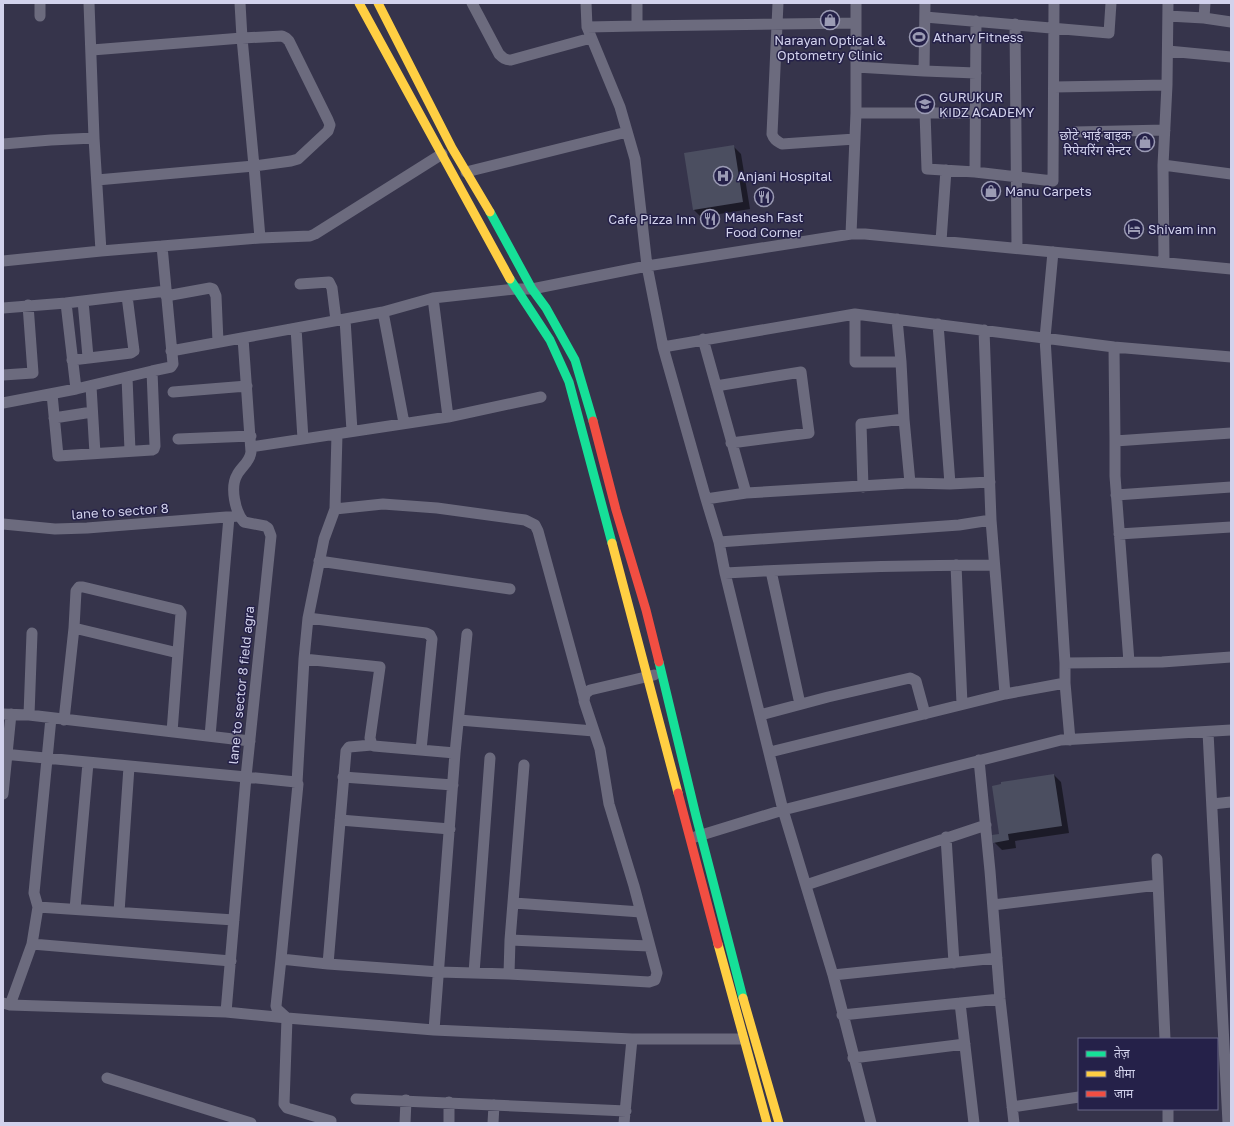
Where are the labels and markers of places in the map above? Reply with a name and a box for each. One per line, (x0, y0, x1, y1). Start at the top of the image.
shop icon: Narayan Optical & Optometry Clinic (819, 9, 841, 31)
sports icon: Atharv Fitness (908, 26, 930, 48)
place label: Atharv Fitness (933, 29, 1024, 45)
place label: Narayan Optical & Optometry Clinic (774, 32, 886, 63)
place label: GURUKUR KIDZ ACADEMY (939, 89, 1035, 120)
school or university icon: GURUKUR KIDZ ACADEMY (914, 93, 936, 115)
place label: छोटे भाई बाइक रिपेयरिंग सेन्टर (1059, 127, 1132, 158)
shop icon: छोटे भाई बाइक रिपेयरिंग सेन्टर (1134, 131, 1156, 153)
hospital icon: Anjani Hospital (712, 165, 734, 187)
place label: Anjani Hospital (737, 168, 832, 184)
shop icon: Manu Carpets (980, 180, 1002, 202)
place label: Manu Carpets (1005, 183, 1092, 199)
restaurant icon: Mahesh Fast Food Corner (753, 186, 775, 208)
restaurant icon: Cafe Pizza Inn (699, 208, 721, 230)
place label: Mahesh Fast Food Corner (724, 209, 804, 240)
place label: Cafe Pizza Inn (608, 211, 696, 227)
hotel icon: Shivam inn (1123, 218, 1145, 240)
place label: Shivam inn (1148, 221, 1216, 237)

